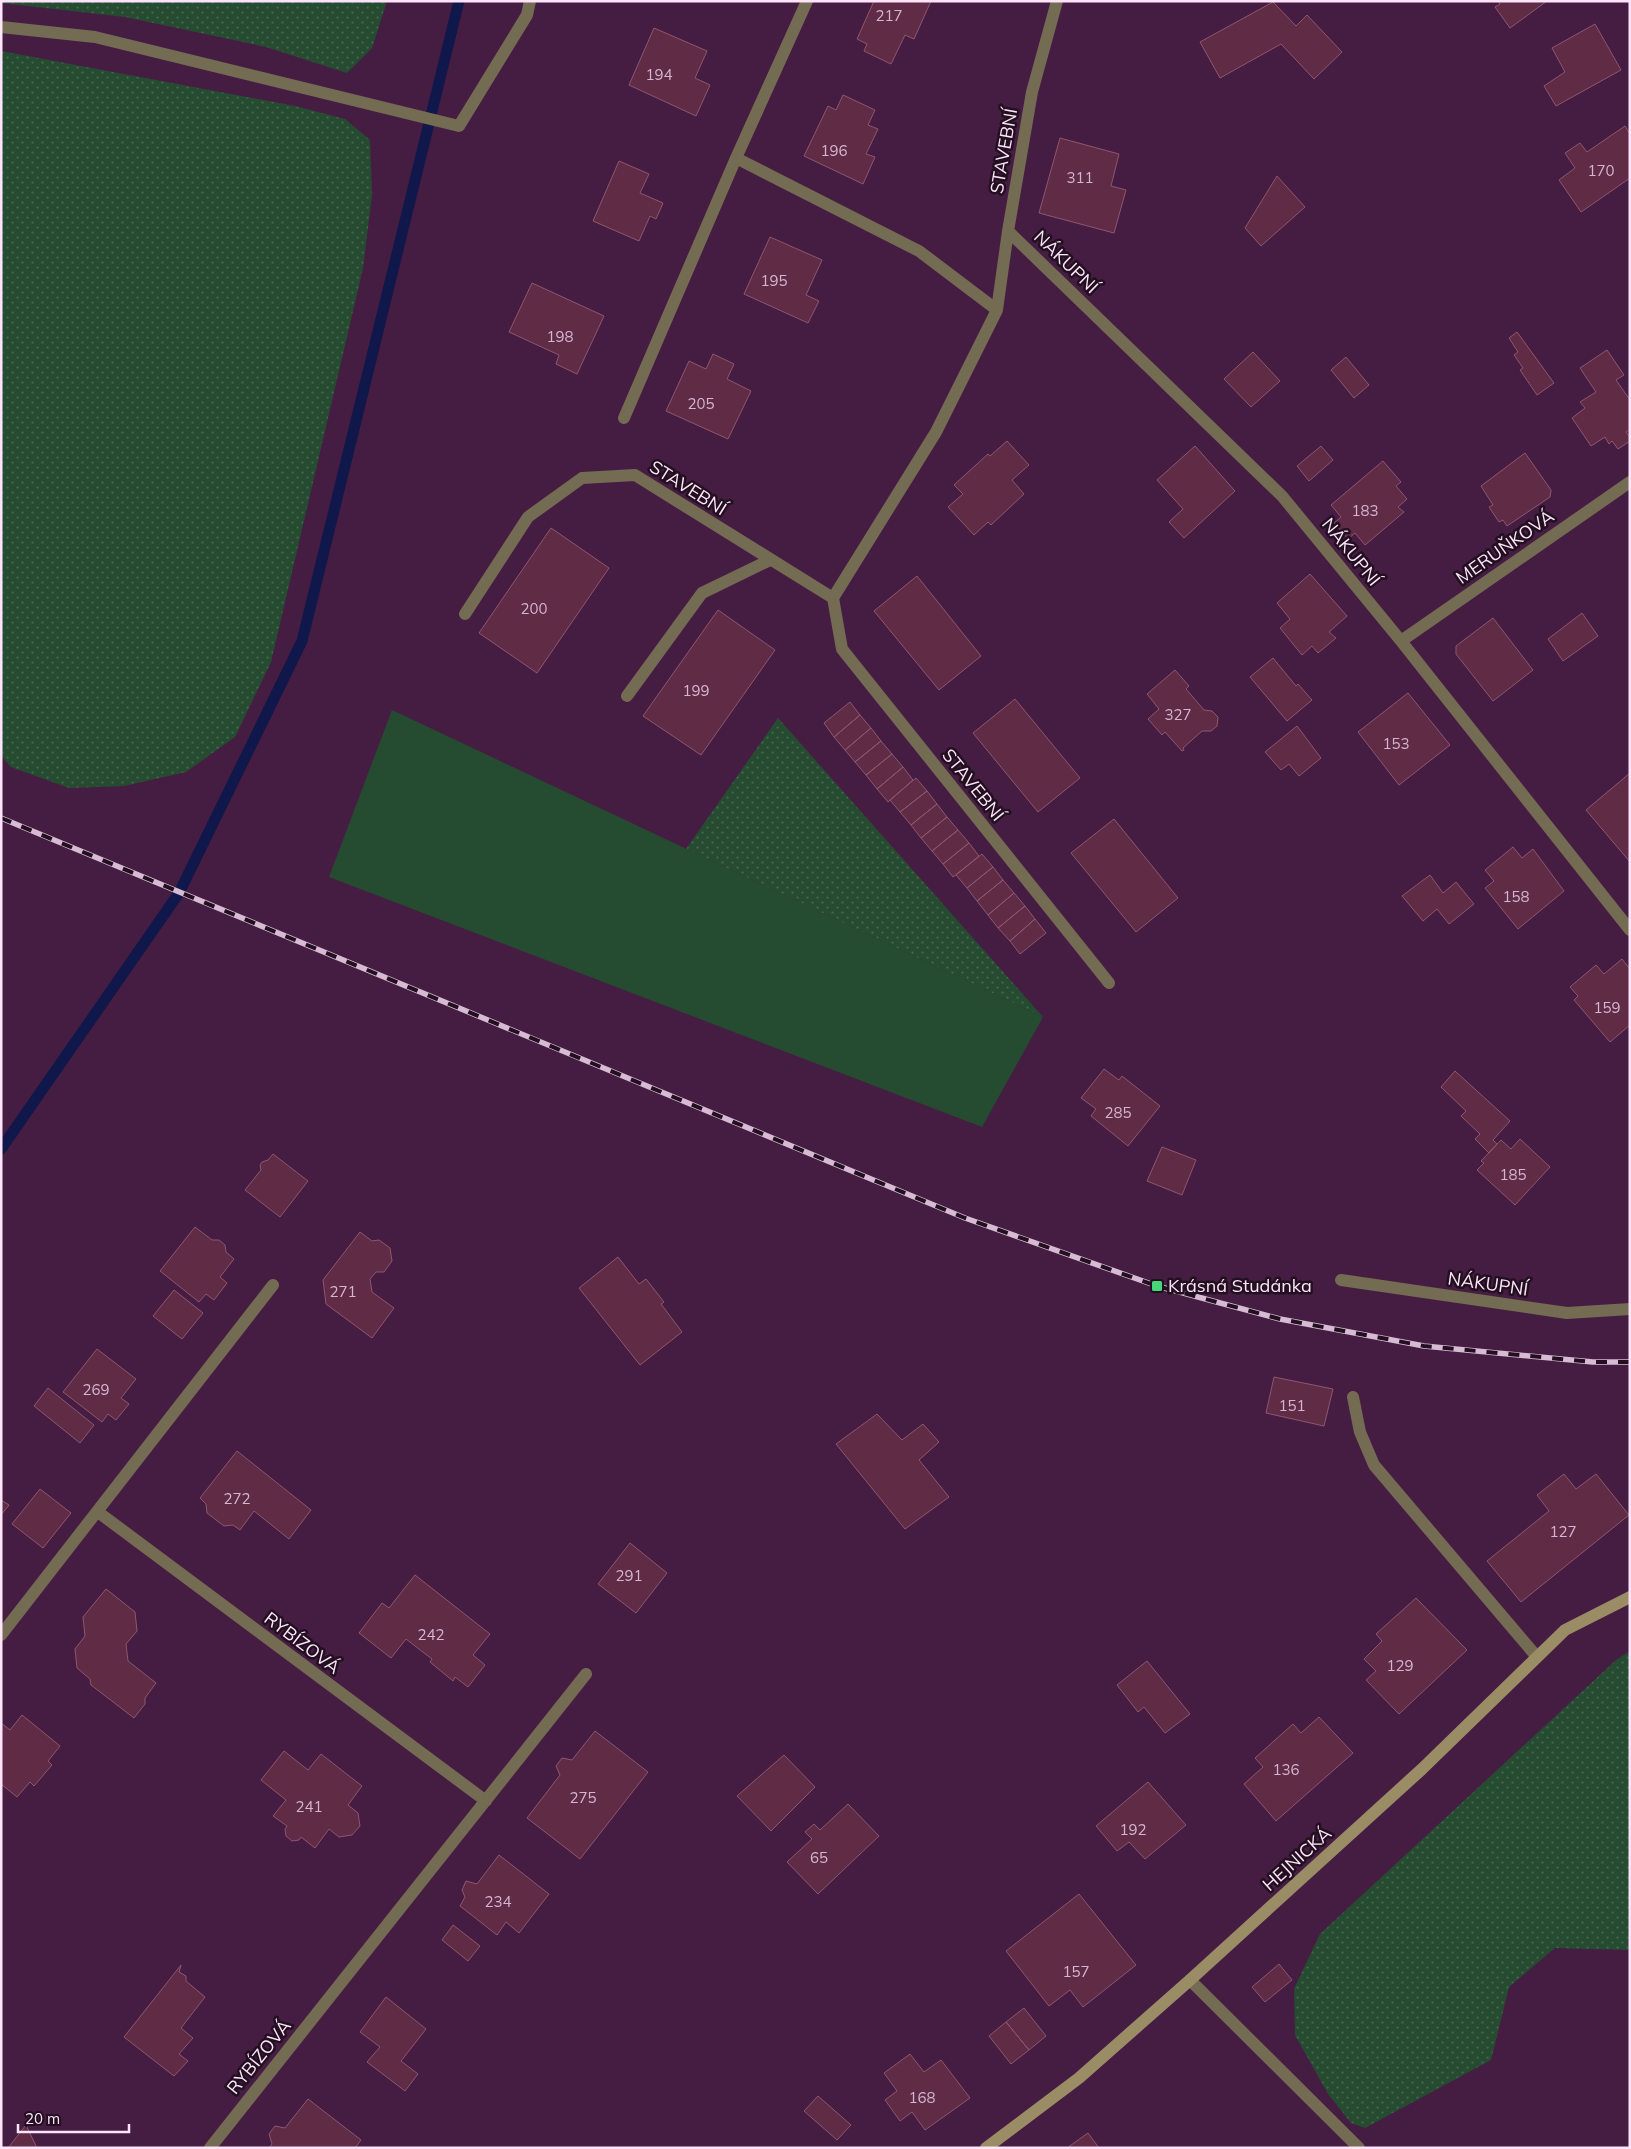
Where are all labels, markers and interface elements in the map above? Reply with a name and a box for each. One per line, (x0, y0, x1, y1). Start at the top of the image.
house number: 217 (875, 6, 903, 25)
house number: 194 (645, 65, 673, 84)
street label: STAVEBNÍ (985, 105, 1023, 195)
house number: 196 (820, 141, 848, 160)
house number: 170 (1587, 161, 1615, 180)
house number: 311 (1066, 168, 1094, 187)
street label: NÁKUPNÍ (1029, 225, 1104, 299)
house number: 195 (760, 271, 788, 290)
house number: 198 (546, 327, 574, 346)
house number: 205 (687, 394, 715, 413)
street label: STAVEBNÍ (646, 455, 732, 521)
house number: 183 (1351, 501, 1379, 520)
street label: MERUŇKOVÁ (1451, 504, 1558, 589)
street label: NÁKUPNÍ (1317, 513, 1387, 591)
house number: 200 (520, 599, 548, 618)
house number: 199 (682, 681, 710, 700)
house number: 327 (1164, 705, 1192, 724)
house number: 153 (1382, 734, 1410, 753)
street label: STAVEBNÍ (937, 744, 1010, 826)
house number: 158 (1502, 887, 1530, 906)
house number: 159 (1593, 998, 1621, 1017)
house number: 285 (1104, 1103, 1132, 1122)
house number: 185 (1499, 1165, 1527, 1184)
street label: NÁKUPNÍ (1446, 1266, 1531, 1301)
place label: Krásná Studánka (1168, 1274, 1312, 1297)
marker: Krásná Studánka (1150, 1279, 1164, 1293)
house number: 271 (329, 1282, 357, 1301)
house number: 269 (82, 1380, 110, 1399)
house number: 151 (1278, 1396, 1306, 1415)
house number: 272 (223, 1489, 251, 1508)
house number: 127 (1549, 1522, 1577, 1541)
house number: 291 (615, 1566, 643, 1585)
street label: RYBÍZOVÁ (260, 1607, 345, 1679)
house number: 242 (417, 1625, 445, 1644)
house number: 129 (1386, 1656, 1414, 1675)
house number: 136 (1272, 1760, 1300, 1779)
house number: 275 (569, 1788, 597, 1807)
house number: 241 (295, 1797, 323, 1816)
house number: 192 (1119, 1820, 1147, 1839)
street label: HEJNICKÁ (1257, 1822, 1336, 1896)
house number: 65 (810, 1848, 828, 1867)
house number: 234 (484, 1892, 512, 1911)
house number: 157 (1062, 1962, 1090, 1981)
street label: RYBÍZOVÁ (222, 2015, 296, 2099)
house number: 168 (908, 2088, 936, 2107)
scale bar (18, 2102, 129, 2134)
text: 20 m (25, 2109, 60, 2128)

